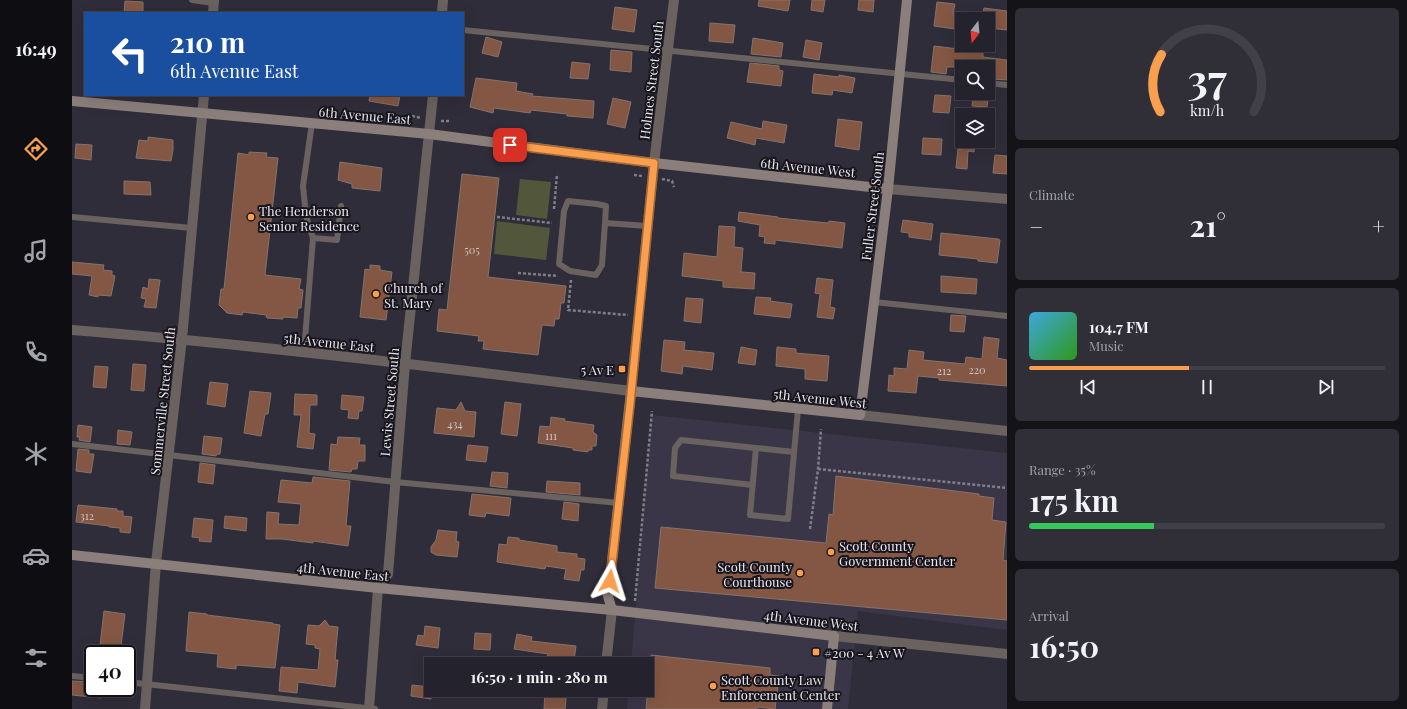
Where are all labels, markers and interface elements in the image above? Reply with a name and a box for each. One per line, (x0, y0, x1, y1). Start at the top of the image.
north arrow (955, 12, 995, 52)
map controls (955, 12, 995, 148)
street label: Holmes Street South (635, 19, 667, 140)
text: 210 m (170, 23, 245, 60)
icon: left (104, 28, 156, 80)
text: 16:49 (15, 37, 57, 61)
text: 37 (1187, 50, 1227, 105)
text: 6th Avenue East (170, 59, 298, 83)
button: search (955, 60, 995, 100)
text: km/h (1190, 101, 1225, 120)
street label: 6th Avenue East (318, 102, 412, 128)
button: layers (955, 108, 995, 148)
pin (493, 128, 527, 162)
icon: arrive (499, 134, 521, 156)
icon: directions (22, 135, 50, 163)
street label: Fuller Street South (857, 150, 887, 261)
street label: 6th Avenue West (760, 154, 857, 180)
text: Climate (1029, 186, 1075, 203)
place label: The Henderson Senior Residence (259, 202, 360, 234)
text: 21° (1189, 205, 1226, 245)
text: − (1029, 211, 1043, 241)
text: + (1372, 211, 1385, 241)
marker: The Henderson Senior Residence (246, 212, 256, 222)
icon: music (22, 237, 50, 265)
house number: 505 (464, 242, 480, 257)
place label: Church of St. Mary (384, 279, 444, 311)
marker: Church of St. Mary (371, 289, 381, 299)
text: 104.7 FM (1089, 317, 1149, 337)
street label: Sommerville Street South (146, 326, 178, 476)
street label: 5th Avenue East (283, 329, 376, 355)
text: Music (1089, 337, 1124, 354)
icon: phone (22, 338, 50, 366)
street label: Lewis Street South (376, 347, 402, 457)
place label: 5 Av E (581, 361, 614, 378)
house number: 220 (968, 362, 986, 377)
house number: 212 (937, 363, 951, 378)
marker: 5 Av E (617, 364, 627, 374)
icon: previous (1077, 376, 1099, 398)
icon: pause (1196, 376, 1218, 398)
icon: next (1315, 376, 1337, 398)
street label: 5th Avenue West (772, 385, 868, 411)
house number: 434 (447, 416, 463, 431)
house number: 111 (545, 428, 557, 443)
icon: climate (22, 440, 50, 468)
text: Range · 35% (1029, 461, 1096, 478)
text: 175 km (1029, 480, 1119, 520)
house number: 312 (80, 508, 94, 523)
place label: Scott County Government Center (839, 537, 956, 569)
icon: car (22, 542, 50, 570)
marker: Scott County Government Center (826, 547, 836, 557)
street label: 4th Avenue East (296, 558, 390, 584)
place label: Scott County Courthouse (717, 558, 792, 590)
position arrow (589, 560, 631, 602)
marker: Scott County Courthouse (795, 568, 805, 578)
street label: 4th Avenue West (763, 606, 860, 634)
text: Arrival (1029, 607, 1069, 624)
text: 16:50 (1029, 626, 1099, 666)
icon: filters (22, 644, 50, 672)
place label: #200 - 4 Av W (824, 644, 905, 661)
speed limit sign: 40 (84, 645, 136, 697)
marker: #200 - 4 Av W (811, 647, 821, 657)
text: 16:50 · 1 min · 280 m (470, 667, 608, 687)
place label: Scott County Law Enforcement Center (721, 671, 840, 703)
marker: Scott County Law Enforcement Center (708, 681, 718, 691)

